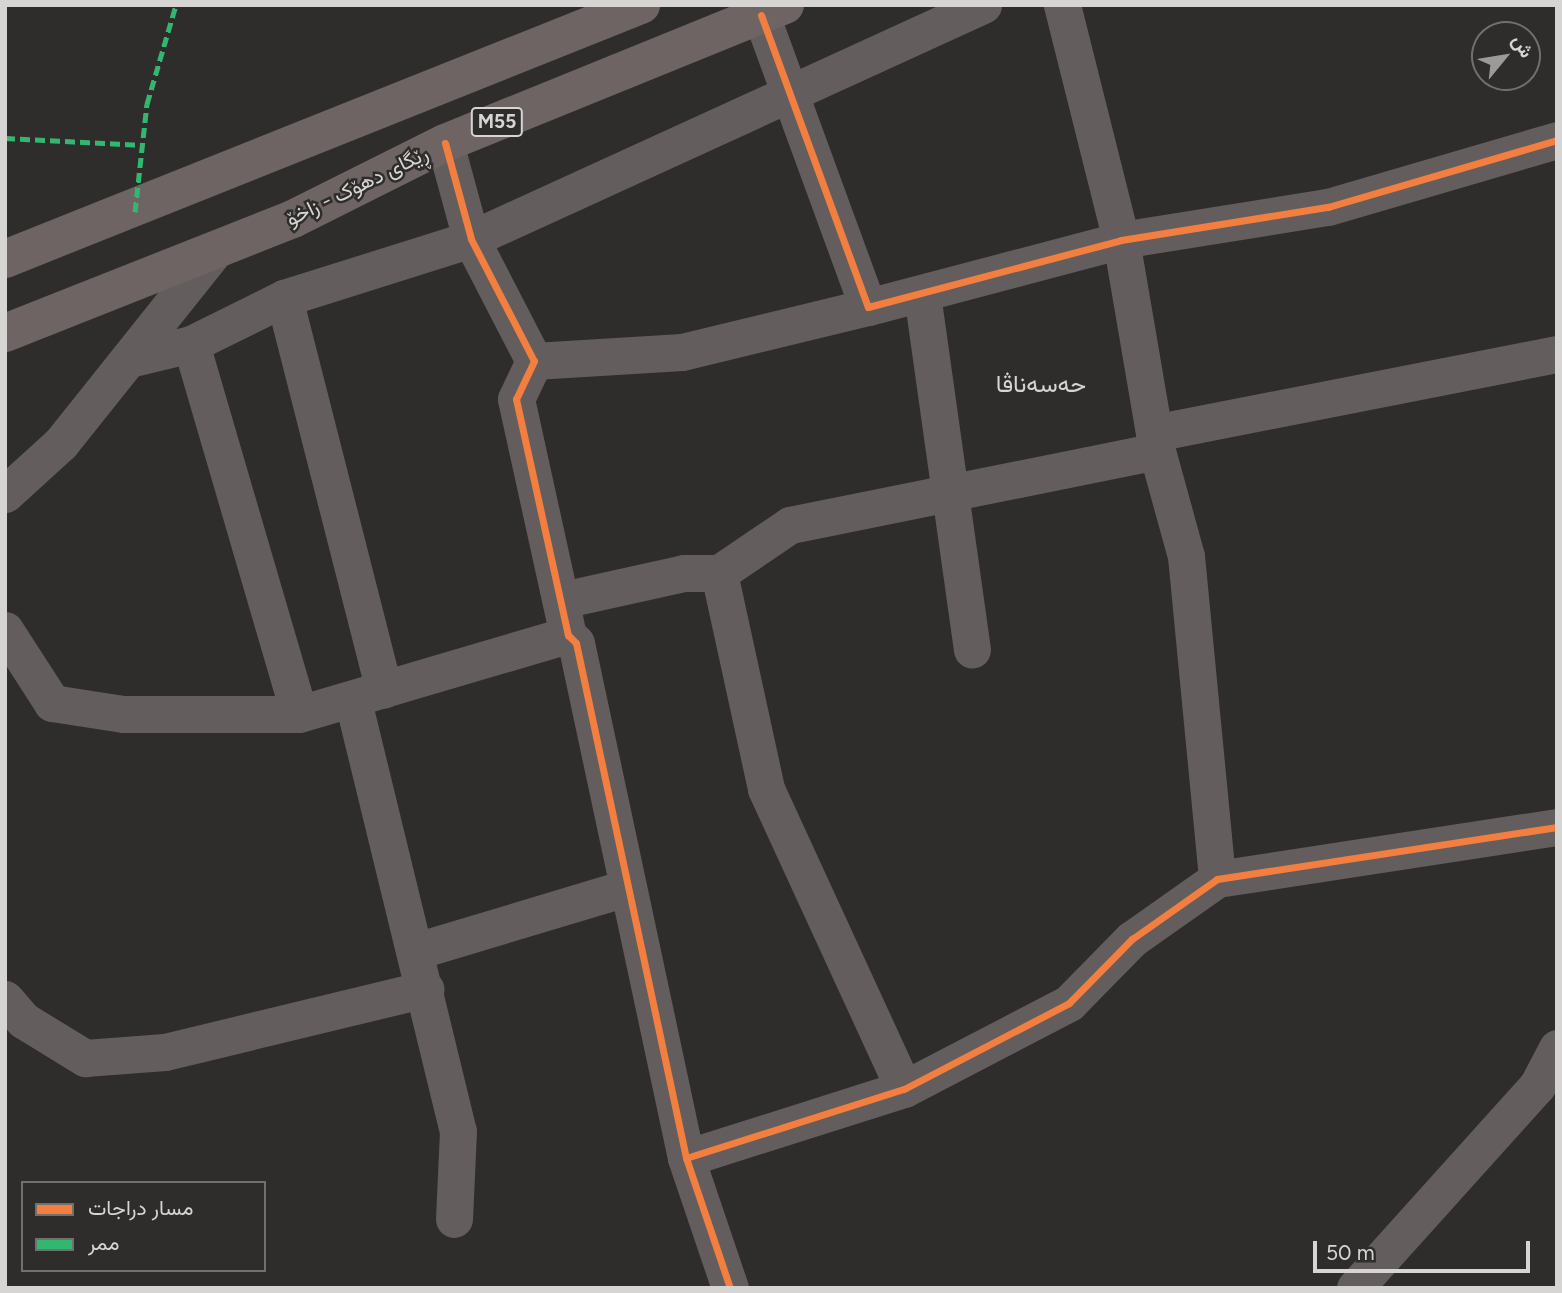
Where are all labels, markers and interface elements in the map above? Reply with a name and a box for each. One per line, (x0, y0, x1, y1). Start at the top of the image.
north arrow (1471, 21, 1541, 91)
text: ش (1507, 31, 1539, 62)
road number: M55 (471, 106, 523, 138)
street label: ڕێگای دهۆک - زاخۆ (282, 141, 432, 231)
district label: حەسەناڤا (996, 370, 1086, 398)
legend (21, 1181, 266, 1272)
text: مسار دراجات (88, 1195, 193, 1220)
scale bar (1317, 1226, 1534, 1270)
text: ممر (88, 1230, 119, 1255)
text: 50 m (1326, 1240, 1375, 1265)

